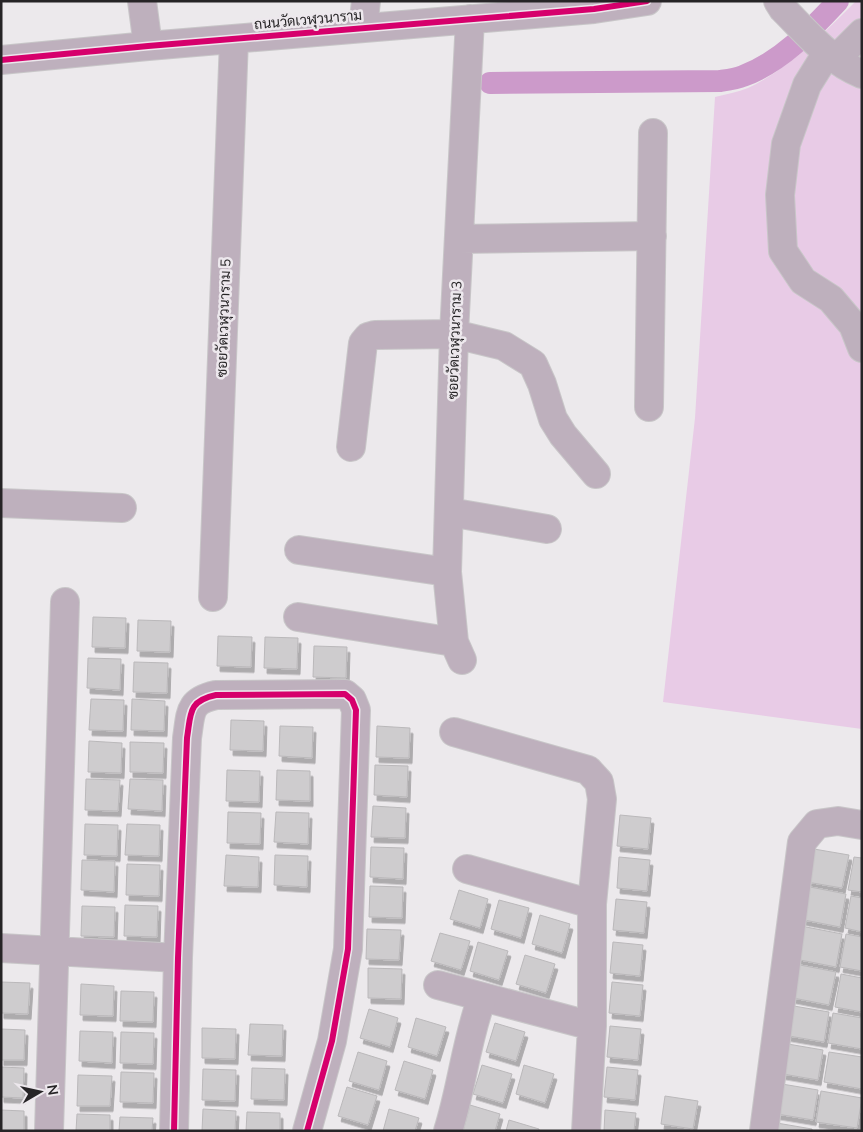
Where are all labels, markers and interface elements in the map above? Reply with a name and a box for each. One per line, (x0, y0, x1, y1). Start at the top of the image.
street label: ถนนวัดเวฬุวนาราม (253, 6, 363, 34)
street label: ซอยวัดเวฬุวนาราม 5 (212, 258, 236, 378)
street label: ซอยวัดเวฬุวนาราม 3 (443, 280, 467, 400)
north arrow (15, 1067, 65, 1117)
text: N (42, 1083, 63, 1097)

